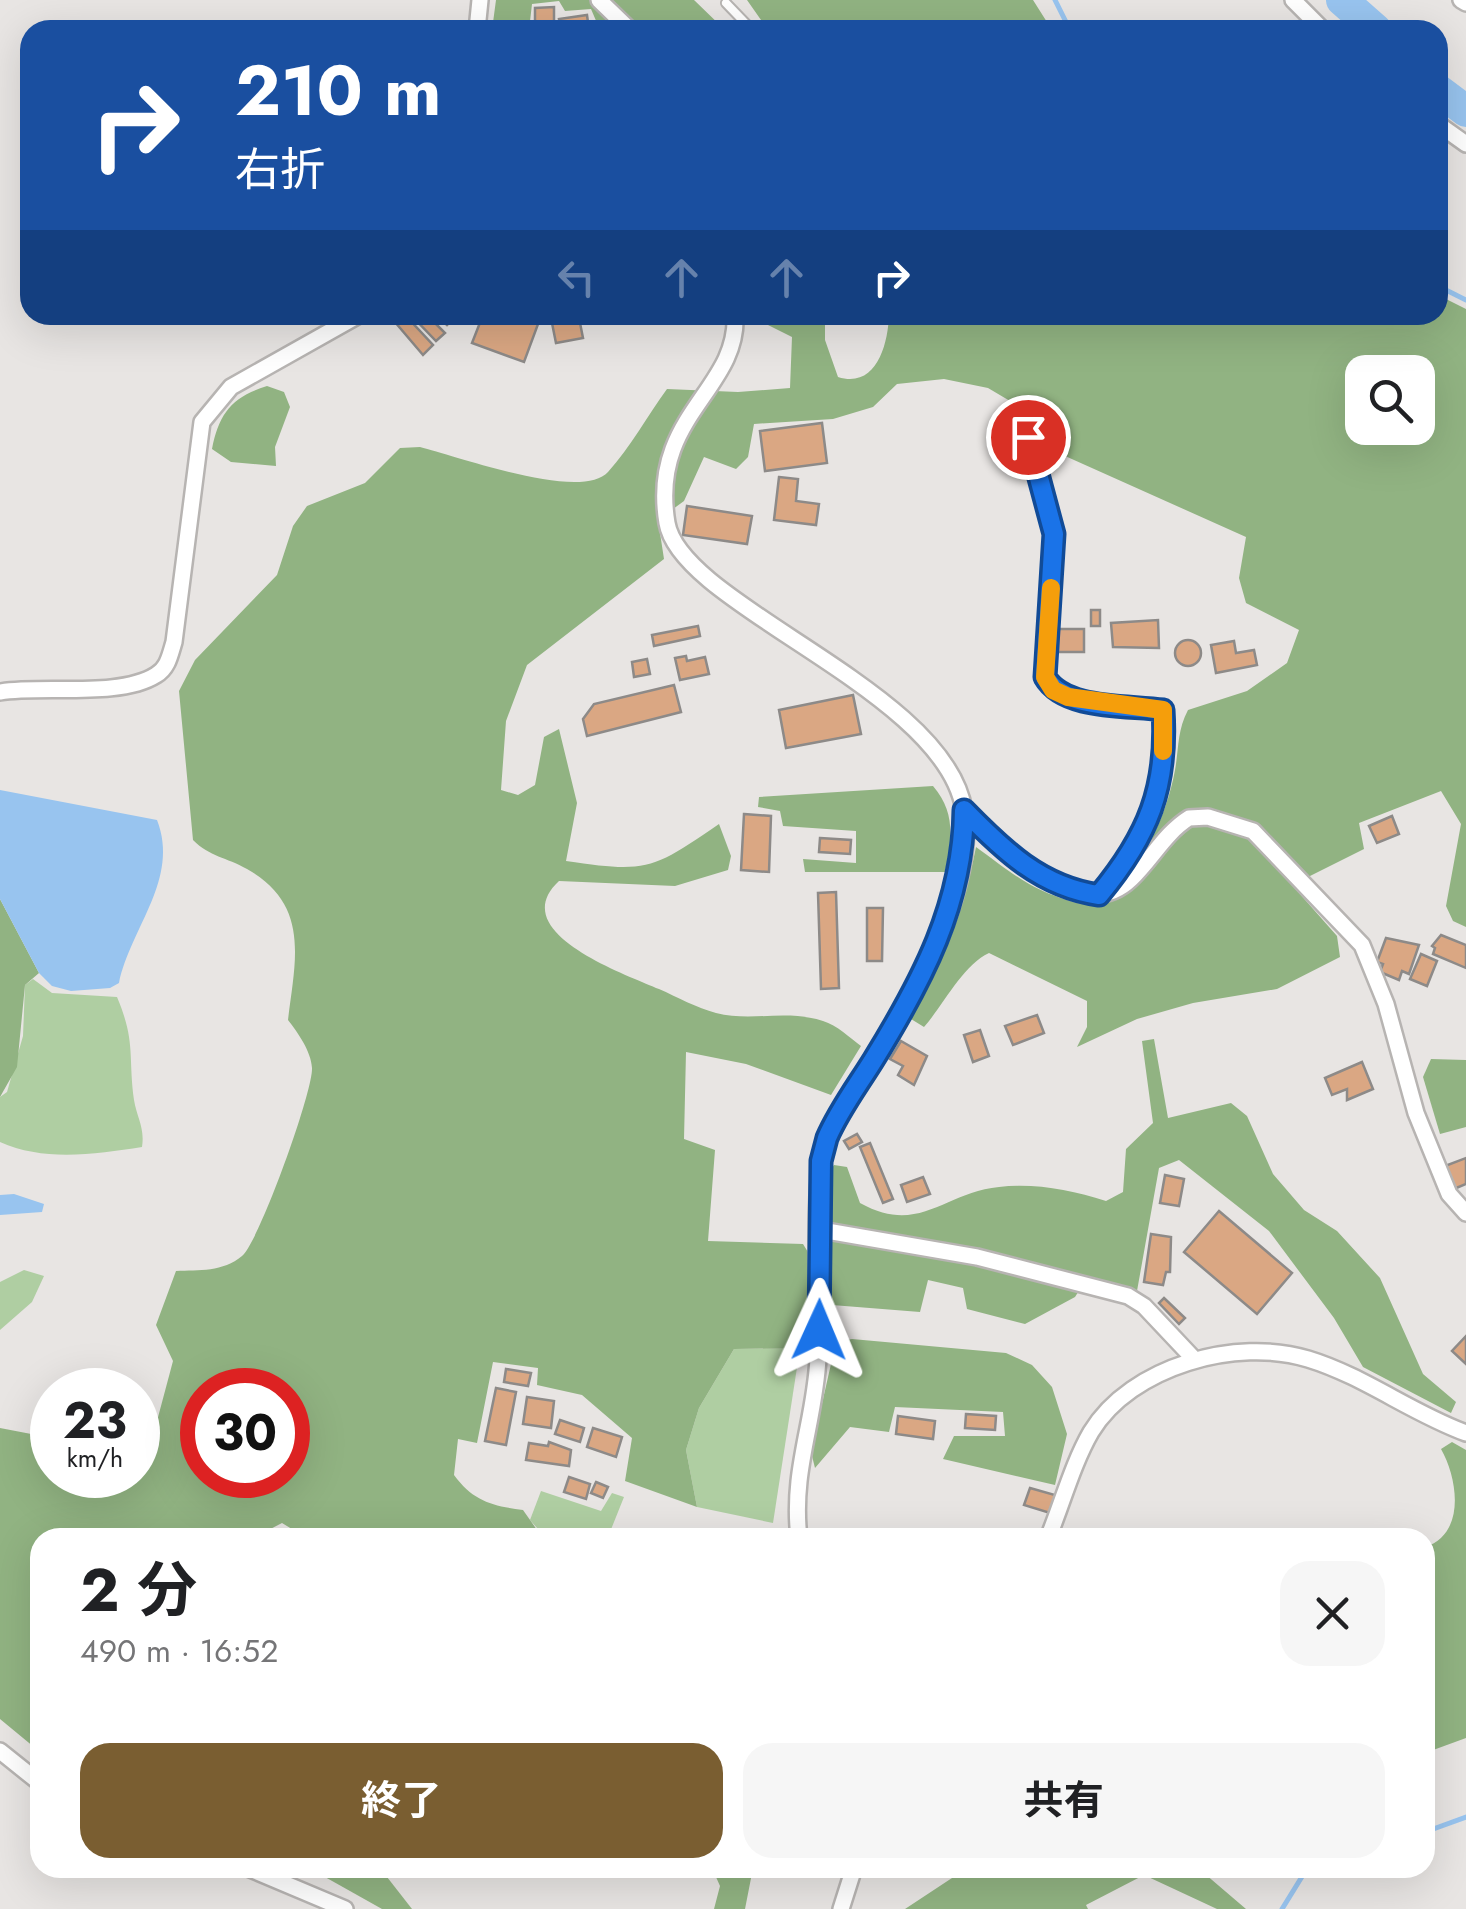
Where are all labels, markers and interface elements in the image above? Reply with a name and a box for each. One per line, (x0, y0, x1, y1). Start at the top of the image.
text: 210 m (235, 40, 441, 141)
icon: right (70, 60, 200, 190)
text: 右折 (235, 137, 325, 202)
icon: left (549, 250, 604, 305)
icon: ahead (654, 250, 709, 305)
icon: ahead (759, 250, 814, 305)
icon: right (864, 250, 919, 305)
map controls (1345, 355, 1435, 445)
button: search (1345, 355, 1435, 445)
pin (986, 395, 1071, 480)
icon: arrive (1001, 410, 1056, 465)
position arrow (767, 1278, 871, 1382)
speed limit sign: 30 (180, 1368, 310, 1498)
text: 23 (63, 1384, 127, 1457)
text: km/h (67, 1440, 123, 1476)
text: 2 分 (80, 1547, 197, 1634)
button: close (1280, 1561, 1385, 1666)
text: 490 m · 16:52 (80, 1628, 278, 1674)
button: 終了 (80, 1743, 723, 1858)
button: 共有 (743, 1743, 1385, 1858)

